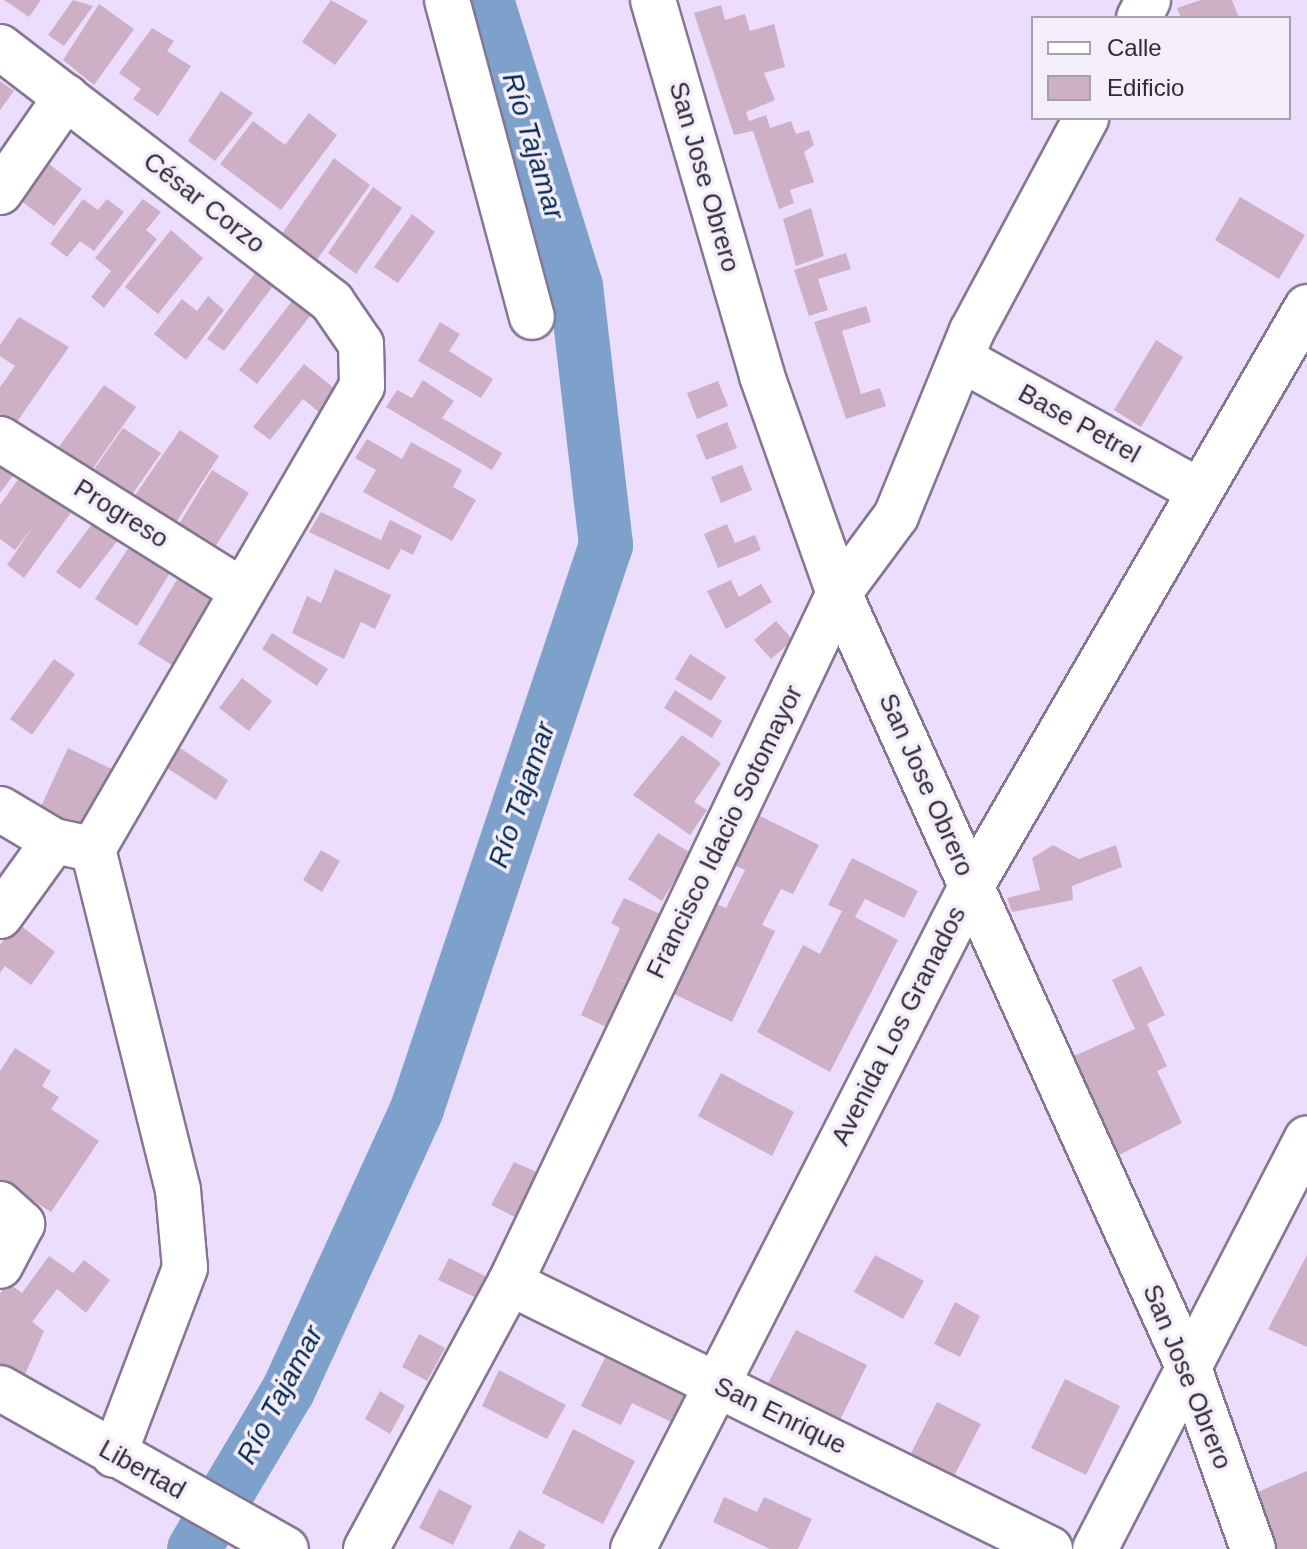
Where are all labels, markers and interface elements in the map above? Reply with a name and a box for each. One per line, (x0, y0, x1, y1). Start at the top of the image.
legend (1031, 16, 1291, 120)
text: Calle (1107, 34, 1162, 61)
water label: Río Tajamar (495, 69, 571, 223)
text: Edificio (1107, 74, 1184, 101)
street label: San Jose Obrero (662, 78, 746, 276)
street label: César Corzo (137, 146, 271, 260)
street label: Base Petrel (1013, 378, 1145, 470)
street label: Progreso (68, 473, 174, 555)
street label: Francisco Idacio Sotomayor (640, 680, 810, 984)
street label: San Jose Obrero (872, 689, 980, 881)
water label: Río Tajamar (481, 718, 563, 872)
street label: Avenida Los Granados (825, 901, 973, 1151)
street label: San Jose Obrero (1136, 1280, 1238, 1474)
water label: Río Tajamar (230, 1320, 330, 1470)
street label: San Enrique (709, 1371, 851, 1461)
street label: Libertad (93, 1434, 191, 1506)

